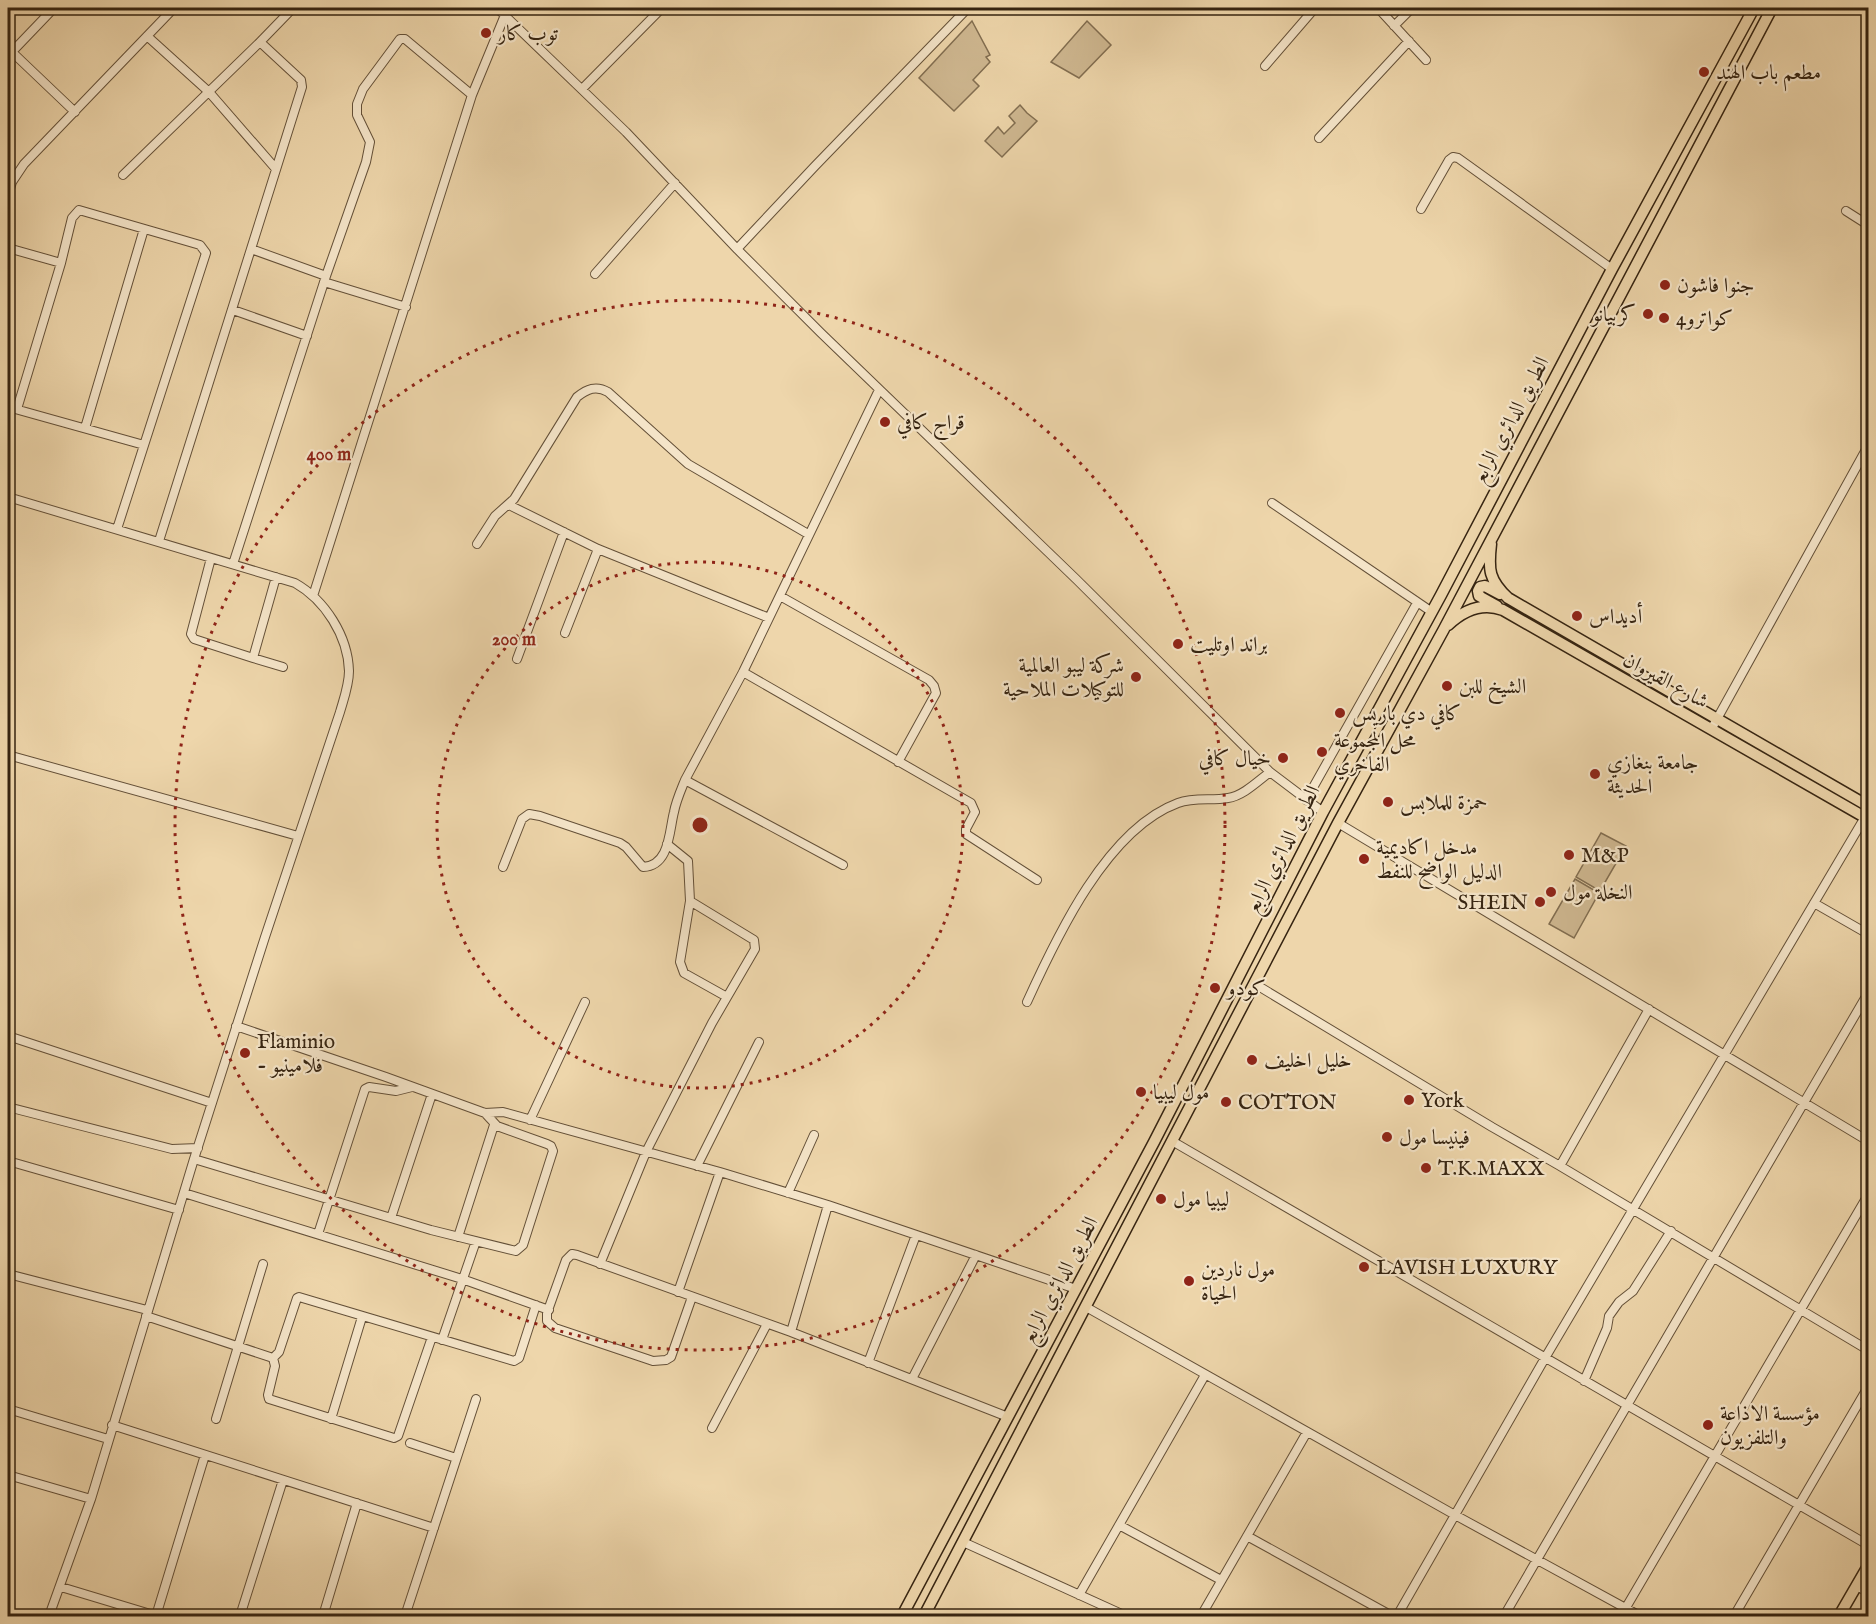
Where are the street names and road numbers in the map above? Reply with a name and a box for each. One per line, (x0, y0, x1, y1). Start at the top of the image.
street label: الطريق الدائري الرابع (1466, 352, 1560, 491)
street label: شارع القيروان (1616, 647, 1713, 718)
street label: الطريق الدائري الرابع (1239, 781, 1331, 920)
street label: الطريق الدائري الرابع (1015, 1212, 1109, 1351)

